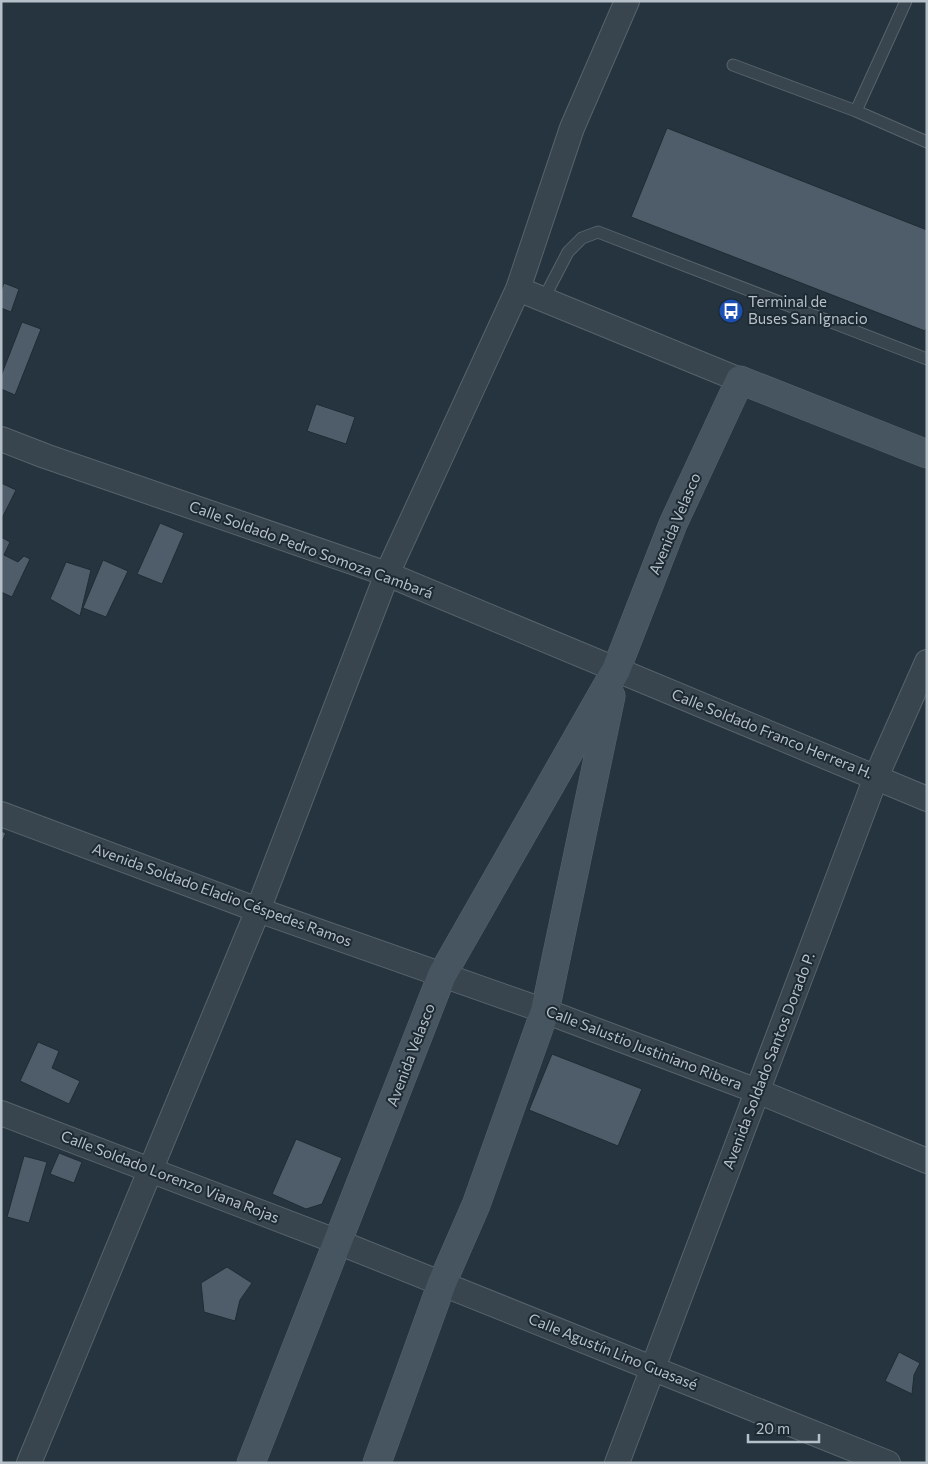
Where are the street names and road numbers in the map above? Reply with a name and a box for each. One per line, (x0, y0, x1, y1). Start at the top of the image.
street label: Avenida Velasco (645, 470, 704, 577)
street label: Calle Soldado Pedro Somoza Cambará (187, 496, 436, 602)
street label: Calle Soldado Franco Herrera H. (669, 684, 875, 782)
street label: Avenida Soldado Eladio Céspedes Ramos (90, 839, 355, 950)
street label: Avenida Soldado Santos Dorado P. (718, 950, 818, 1172)
street label: Avenida Velasco (382, 1001, 438, 1109)
street label: Calle Salustio Justiniano Ribera (544, 1001, 745, 1093)
street label: Calle Soldado Lorenzo Viana Rojas (59, 1126, 282, 1226)
street label: Calle Agustín Lino Guasasé (526, 1309, 701, 1393)

